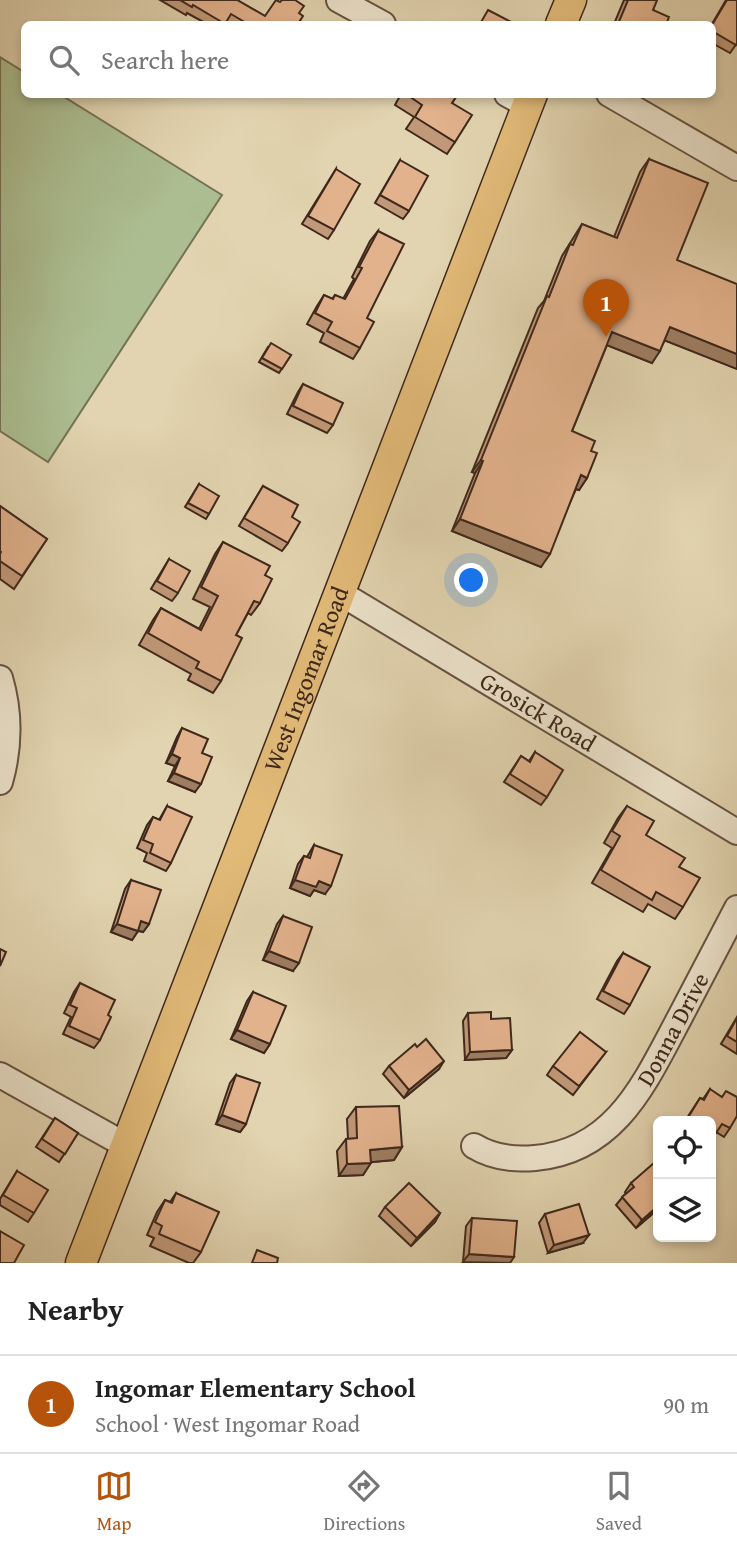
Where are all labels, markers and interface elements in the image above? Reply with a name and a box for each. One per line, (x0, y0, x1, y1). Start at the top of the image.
search box (21, 21, 716, 98)
text: Search here (101, 40, 229, 79)
icon: search (45, 41, 83, 79)
pin: 1 (583, 279, 629, 337)
your location (454, 563, 488, 597)
street label: West Ingomar Road (254, 581, 357, 776)
street label: Grosick Road (473, 663, 603, 760)
street label: Donna Drive (628, 966, 717, 1093)
map controls (653, 1116, 716, 1242)
button: locate (653, 1116, 716, 1179)
button: layers (653, 1179, 716, 1242)
text: Nearby (28, 1287, 124, 1331)
text: Ingomar Elementary School (95, 1368, 416, 1407)
text: 1 (45, 1388, 57, 1421)
text: 90 m (663, 1388, 709, 1421)
text: School · West Ingomar Road (95, 1407, 360, 1440)
tab: Map (95, 1467, 133, 1537)
tab: Directions (324, 1467, 405, 1537)
tab: Saved (596, 1467, 642, 1537)

